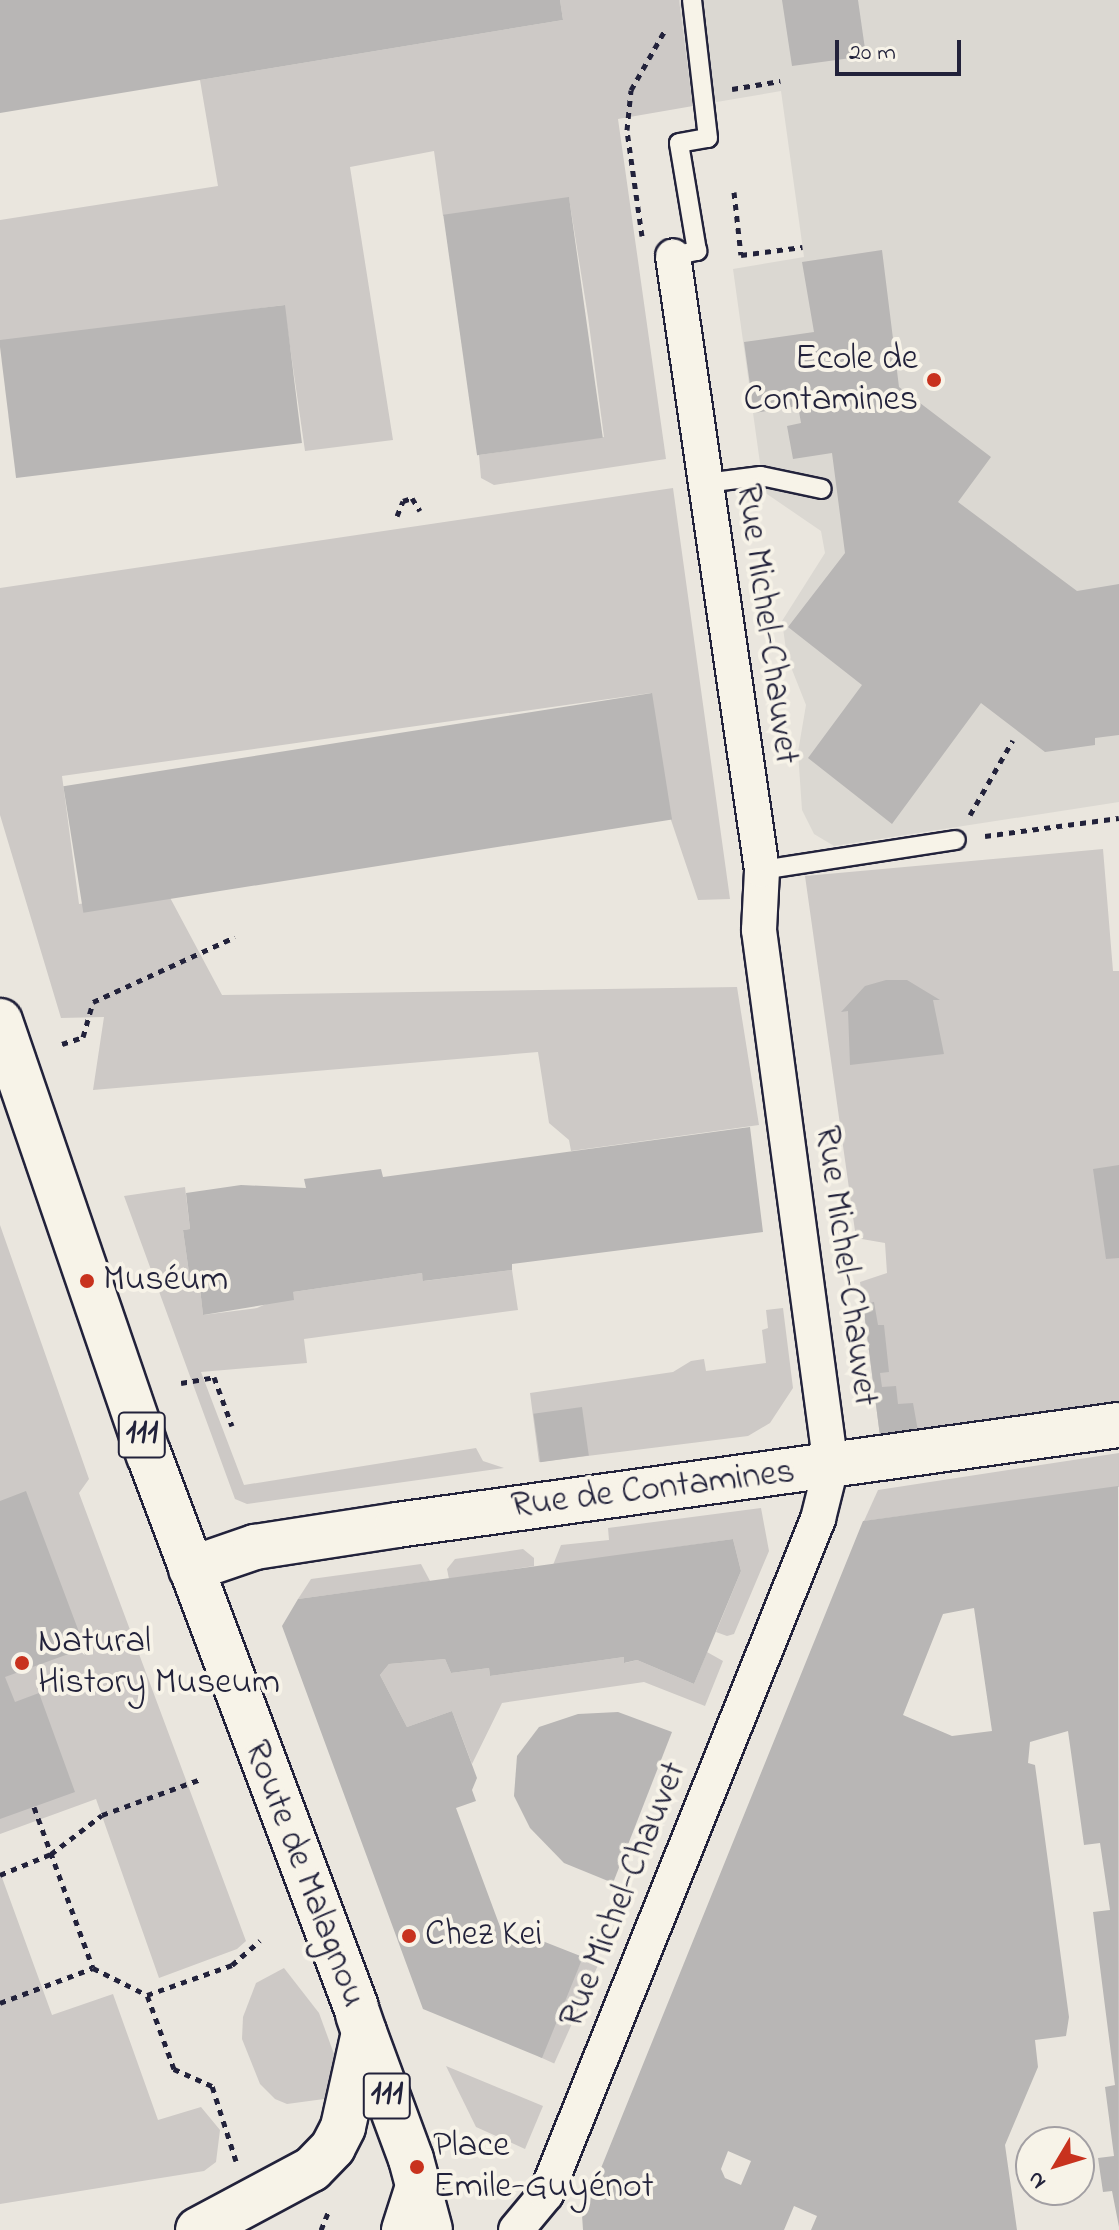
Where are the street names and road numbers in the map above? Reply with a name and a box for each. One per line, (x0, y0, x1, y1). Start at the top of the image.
street label: Rue Michel-Chauvet (725, 481, 807, 767)
street label: Rue Michel-Chauvet (804, 1123, 886, 1409)
road number: 111 (116, 1405, 168, 1465)
street label: Rue de Contamines (509, 1451, 797, 1529)
street label: Route de Malagnou (233, 1735, 375, 2013)
street label: Rue Michel-Chauvet (551, 1756, 697, 2034)
road number: 111 (361, 2066, 413, 2126)

